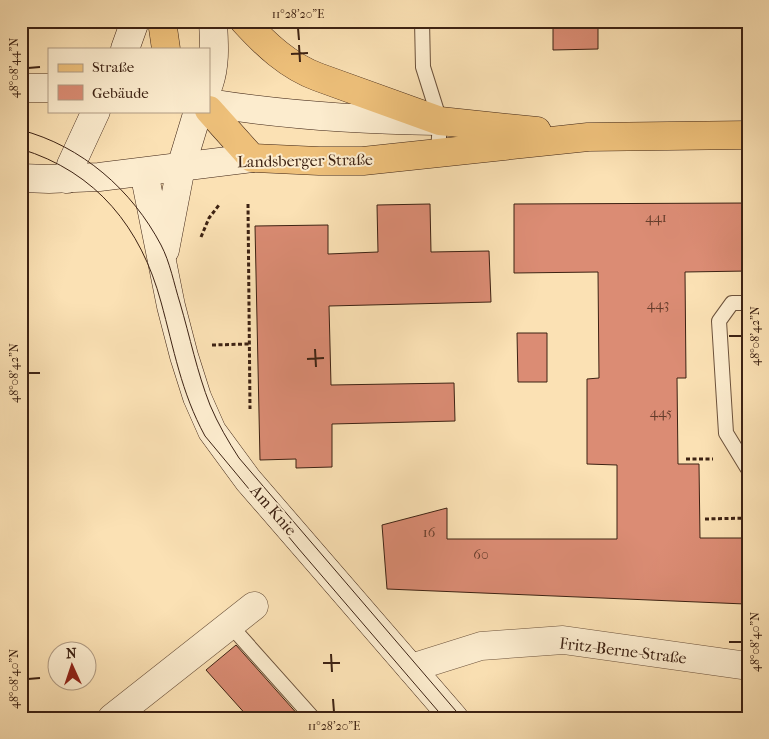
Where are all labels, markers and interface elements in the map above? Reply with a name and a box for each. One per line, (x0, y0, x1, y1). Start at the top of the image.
text: 11°28'20"E (272, 7, 324, 21)
text: 48°08'44"N (7, 38, 21, 98)
legend (48, 48, 210, 112)
text: Straße (92, 58, 135, 76)
text: Gebäude (92, 84, 149, 102)
street label: Landsberger Straße (237, 150, 373, 171)
house number: 441 (645, 209, 667, 226)
house number: 443 (647, 296, 669, 313)
text: 48°08'42"N (748, 306, 762, 366)
text: 48°08'42"N (7, 343, 21, 403)
house number: 445 (650, 404, 672, 421)
street label: Am Knie (246, 480, 301, 539)
house number: 16 (423, 524, 436, 541)
house number: 60 (473, 546, 489, 563)
text: 48°08'40"N (748, 612, 762, 672)
street label: Fritz-Berne-Straße (558, 633, 688, 668)
north arrow (48, 642, 98, 692)
text: N (66, 645, 77, 662)
text: 48°08'40"N (7, 649, 21, 709)
text: 11°28'20"E (308, 719, 360, 733)

